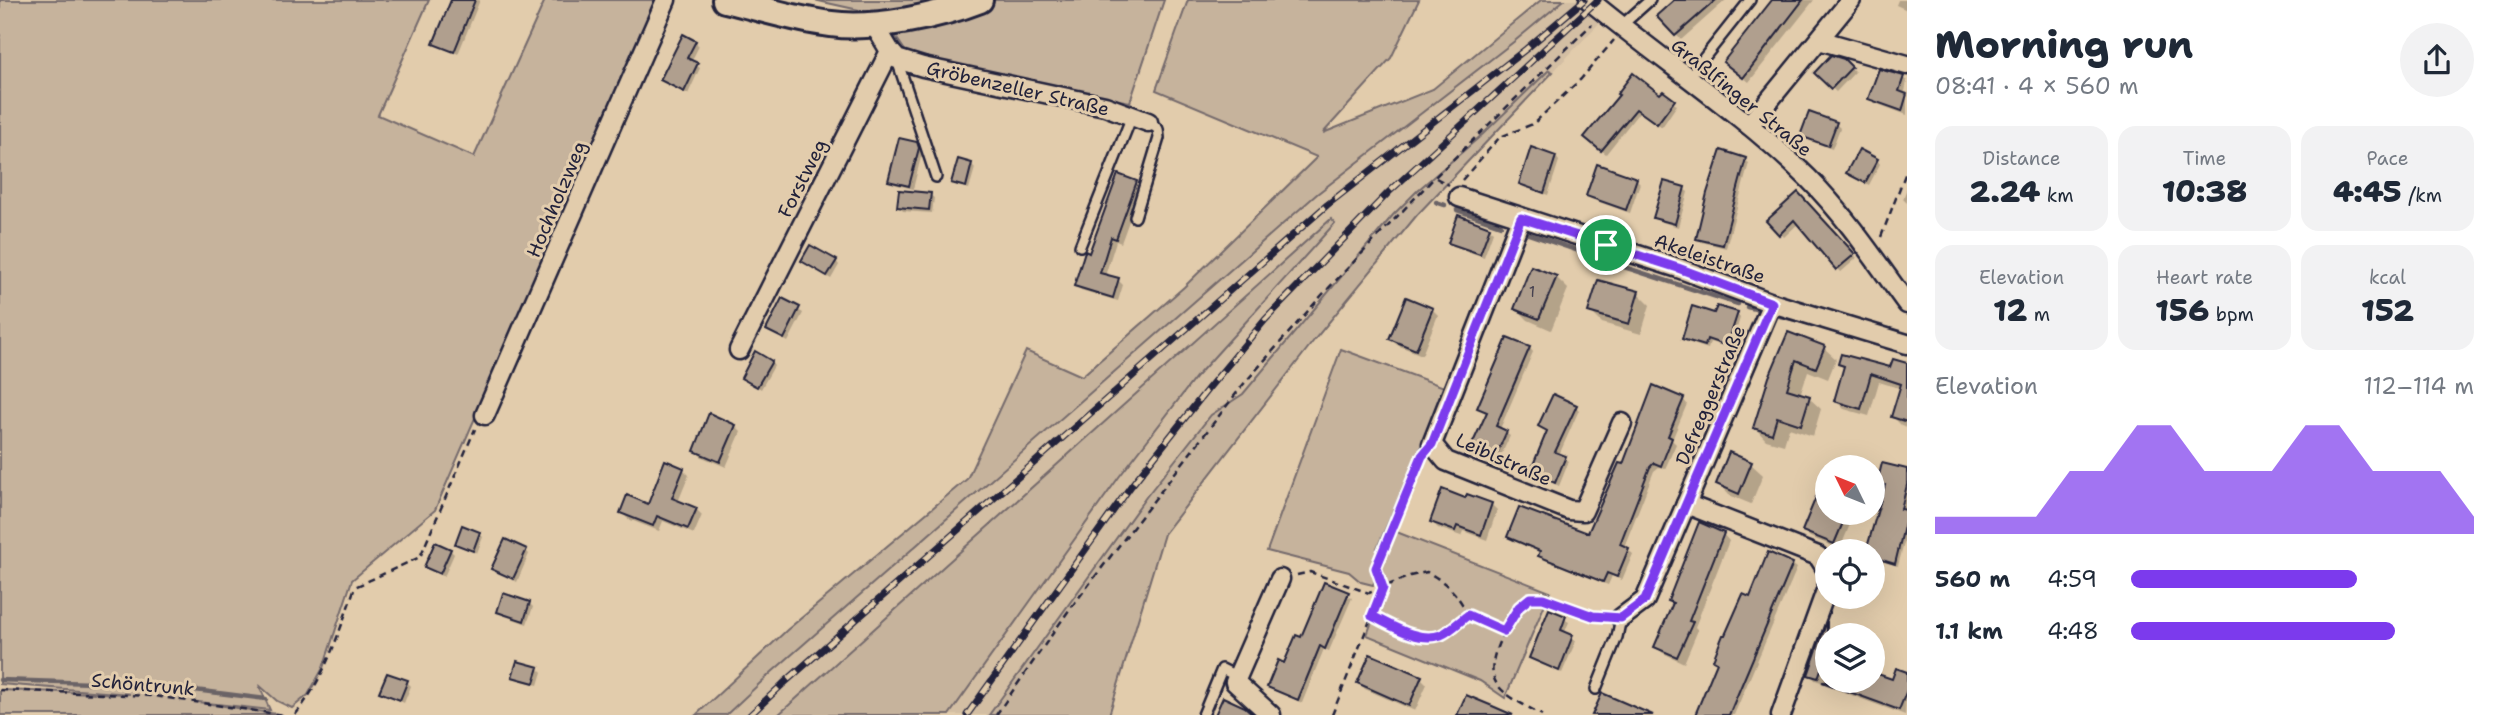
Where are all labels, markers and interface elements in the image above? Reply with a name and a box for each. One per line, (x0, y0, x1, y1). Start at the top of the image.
text: Morning run (1935, 19, 2193, 70)
button: share (2400, 23, 2474, 97)
street label: Graßlfinger Straße (1666, 33, 1817, 162)
street label: Gröbenzeller Straße (924, 55, 1112, 122)
text: 08:41 · 4 × 560 m (1935, 71, 2139, 101)
street label: Forstweg (772, 135, 833, 222)
street label: Hochholzweg (521, 137, 592, 261)
text: Distance (1983, 146, 2060, 171)
text: Time (2183, 146, 2226, 171)
text: Pace (2367, 146, 2408, 171)
text: 2.24 (1969, 171, 2040, 212)
text: 10:38 (2162, 171, 2247, 212)
text: 4:45 (2333, 171, 2402, 212)
text: km (2040, 183, 2074, 208)
text: /km (2402, 183, 2442, 208)
pin (1576, 215, 1636, 275)
icon: arrive (1587, 226, 1625, 264)
street label: Akeleistraße (1651, 228, 1769, 289)
text: Elevation (1979, 265, 2064, 290)
text: Heart rate (2156, 265, 2253, 290)
text: kcal (2369, 265, 2406, 290)
house number: 1 (1529, 281, 1535, 302)
text: 12 (1993, 290, 2027, 331)
text: 156 (2155, 290, 2209, 331)
text: 152 (2361, 290, 2414, 331)
text: m (2027, 302, 2050, 327)
text: bpm (2209, 302, 2254, 327)
street label: Defreggerstraße (1670, 322, 1751, 469)
text: Elevation (1935, 371, 2038, 401)
text: 112–114 m (2363, 371, 2474, 401)
street label: Leiblstraße (1452, 427, 1556, 492)
north arrow (1815, 455, 1885, 525)
map controls (1815, 455, 1885, 693)
button: locate (1815, 539, 1885, 609)
text: 560 m (1935, 564, 2010, 594)
text: 4:59 (2047, 564, 2097, 594)
text: 1.1 km (1935, 616, 2003, 646)
text: 4:48 (2047, 616, 2099, 646)
button: layers (1815, 623, 1885, 693)
street label: Schöntrunk (90, 668, 196, 701)

